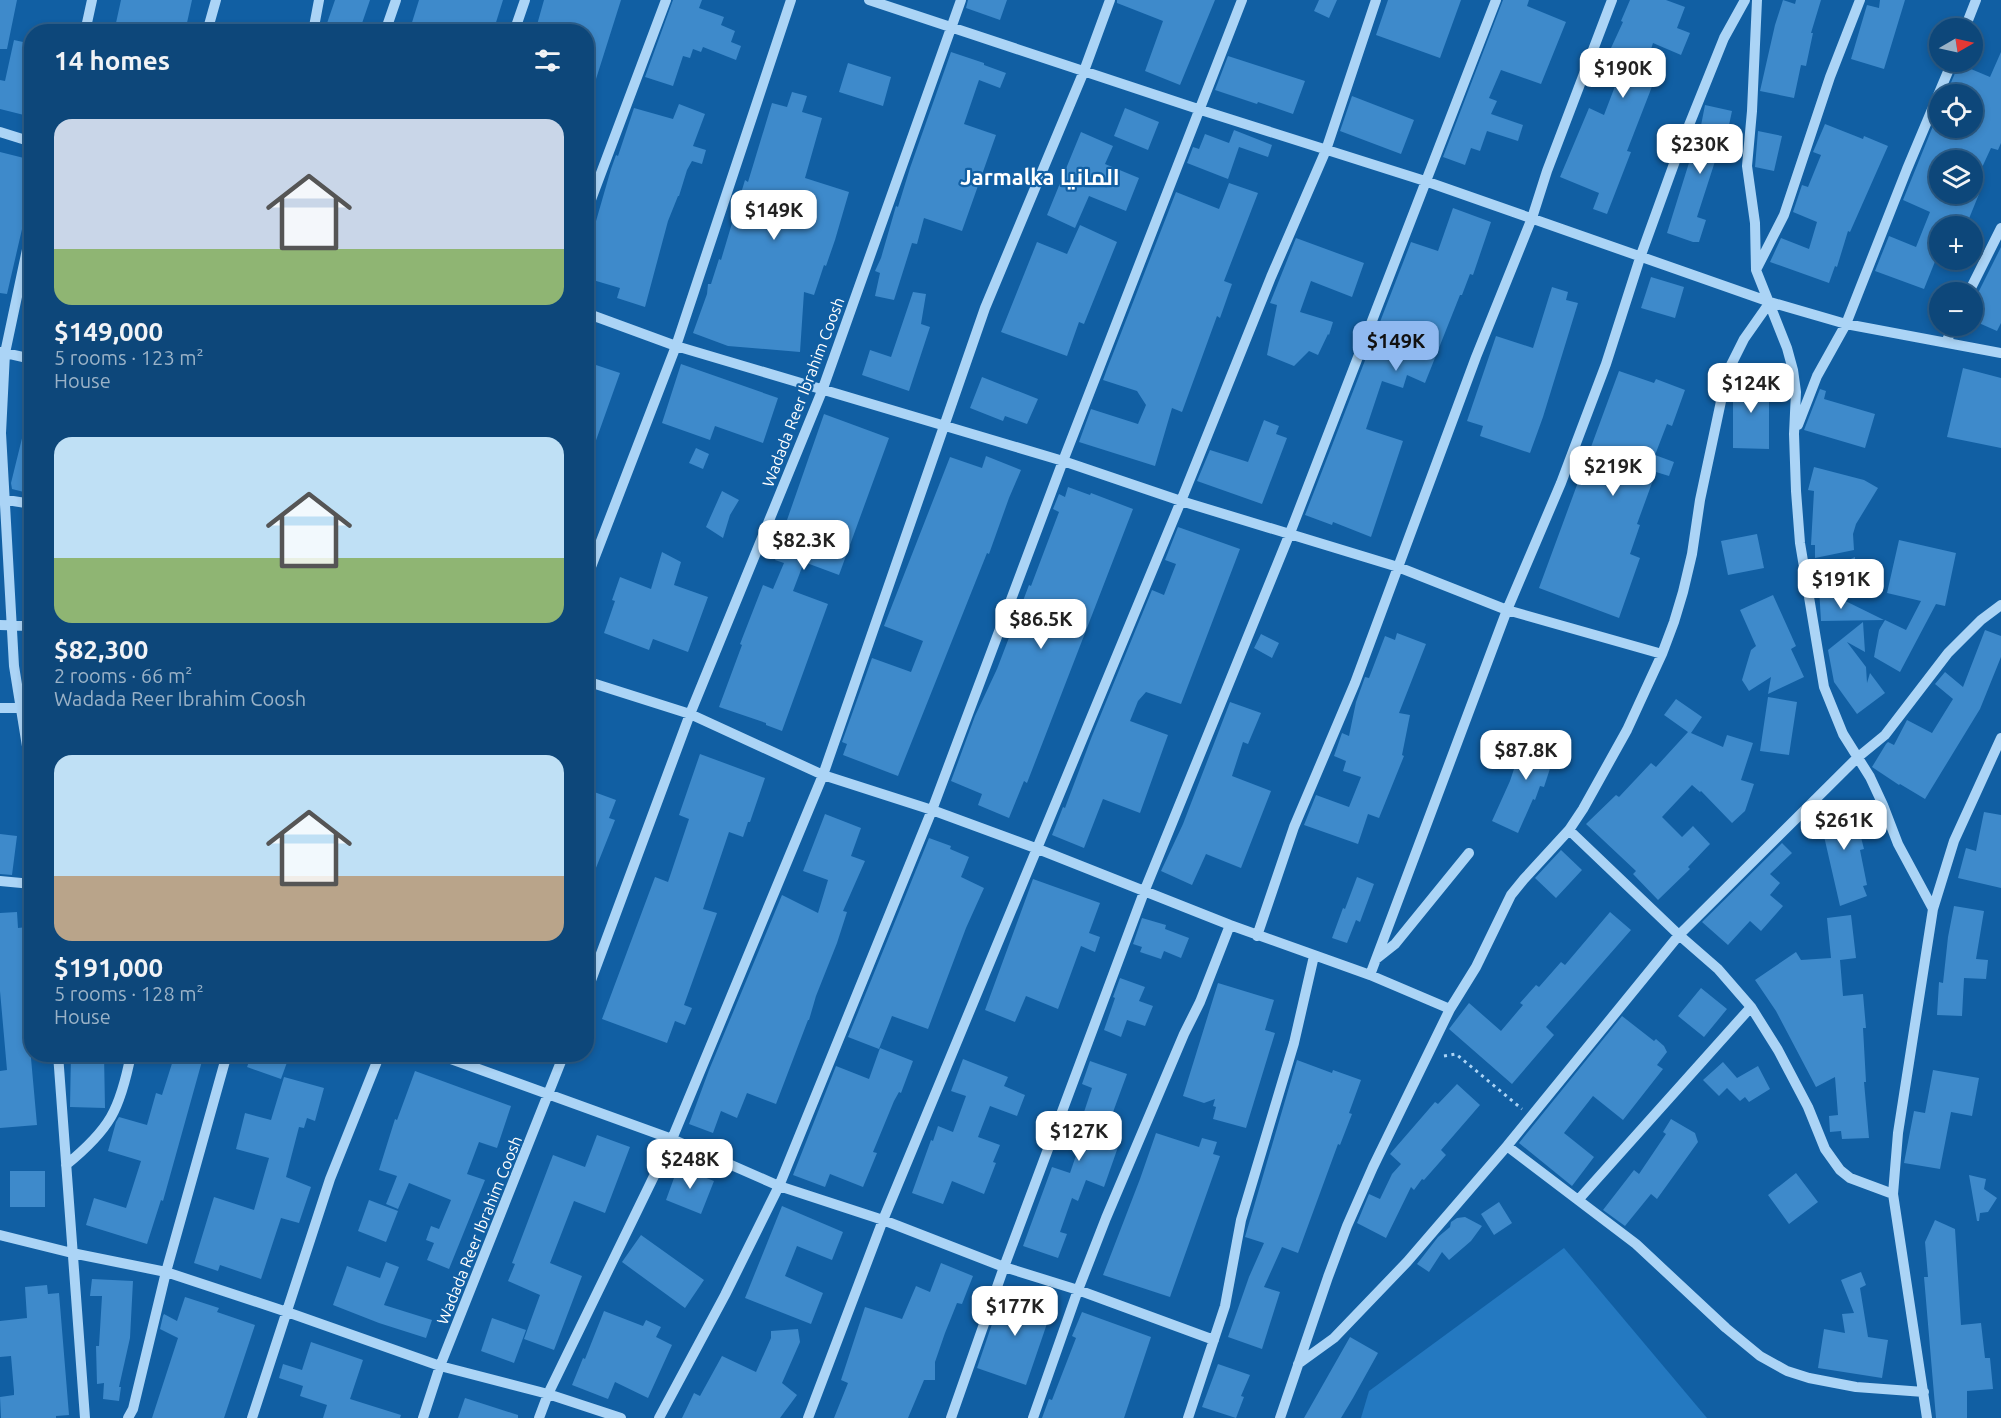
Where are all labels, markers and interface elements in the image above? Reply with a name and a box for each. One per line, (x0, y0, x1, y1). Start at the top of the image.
north arrow (1929, 18, 1983, 72)
map controls (1929, 18, 1983, 336)
icon: filters (531, 44, 564, 77)
text: 14 homes (54, 46, 170, 75)
pin: $190K (1581, 48, 1665, 99)
text: $190K (1594, 56, 1652, 79)
button: locate (1929, 84, 1983, 138)
pin: $230K (1658, 124, 1742, 175)
text: $230K (1671, 132, 1729, 155)
button: layers (1929, 150, 1983, 204)
icon: home (255, 158, 363, 266)
district label: Jarmalka المانيا (960, 164, 1120, 190)
pin: $149K (732, 190, 816, 241)
text: $149K (745, 198, 803, 221)
button: + (1929, 216, 1983, 270)
button: − (1929, 282, 1983, 336)
street label: Wadada Reer Ibrahim Coosh (758, 295, 848, 489)
text: $149,000 (54, 317, 163, 346)
pin: $149K (1354, 321, 1438, 372)
text: $149K (1367, 329, 1425, 352)
text: 5 rooms · 123 m² (54, 346, 204, 369)
pin: $124K (1709, 363, 1793, 414)
text: House (54, 369, 111, 392)
text: $124K (1722, 371, 1780, 394)
pin: $219K (1571, 446, 1655, 497)
text: $219K (1584, 454, 1642, 477)
icon: home (255, 476, 363, 584)
pin: $82.3K (755, 520, 853, 571)
text: $82.3K (772, 528, 836, 551)
pin: $191K (1799, 559, 1883, 610)
text: $191K (1812, 567, 1870, 590)
pin: $86.5K (992, 599, 1090, 650)
text: $86.5K (1009, 607, 1073, 630)
text: $82,300 (54, 635, 148, 664)
text: 2 rooms · 66 m² (54, 664, 192, 687)
text: Wadada Reer Ibrahim Coosh (54, 687, 306, 710)
pin: $87.8K (1477, 730, 1575, 781)
text: $87.8K (1494, 738, 1558, 761)
icon: home (255, 794, 363, 902)
pin: $261K (1802, 800, 1886, 851)
text: $261K (1815, 808, 1873, 831)
text: $191,000 (54, 953, 163, 982)
text: 5 rooms · 128 m² (54, 982, 204, 1005)
text: House (54, 1005, 111, 1028)
pin: $127K (1037, 1111, 1121, 1162)
text: $127K (1050, 1119, 1108, 1142)
street label: Wadada Reer Ibrahim Coosh (433, 1133, 525, 1327)
pin: $248K (648, 1139, 732, 1190)
text: $248K (661, 1147, 719, 1170)
pin: $177K (973, 1286, 1057, 1337)
text: $177K (986, 1294, 1044, 1317)

